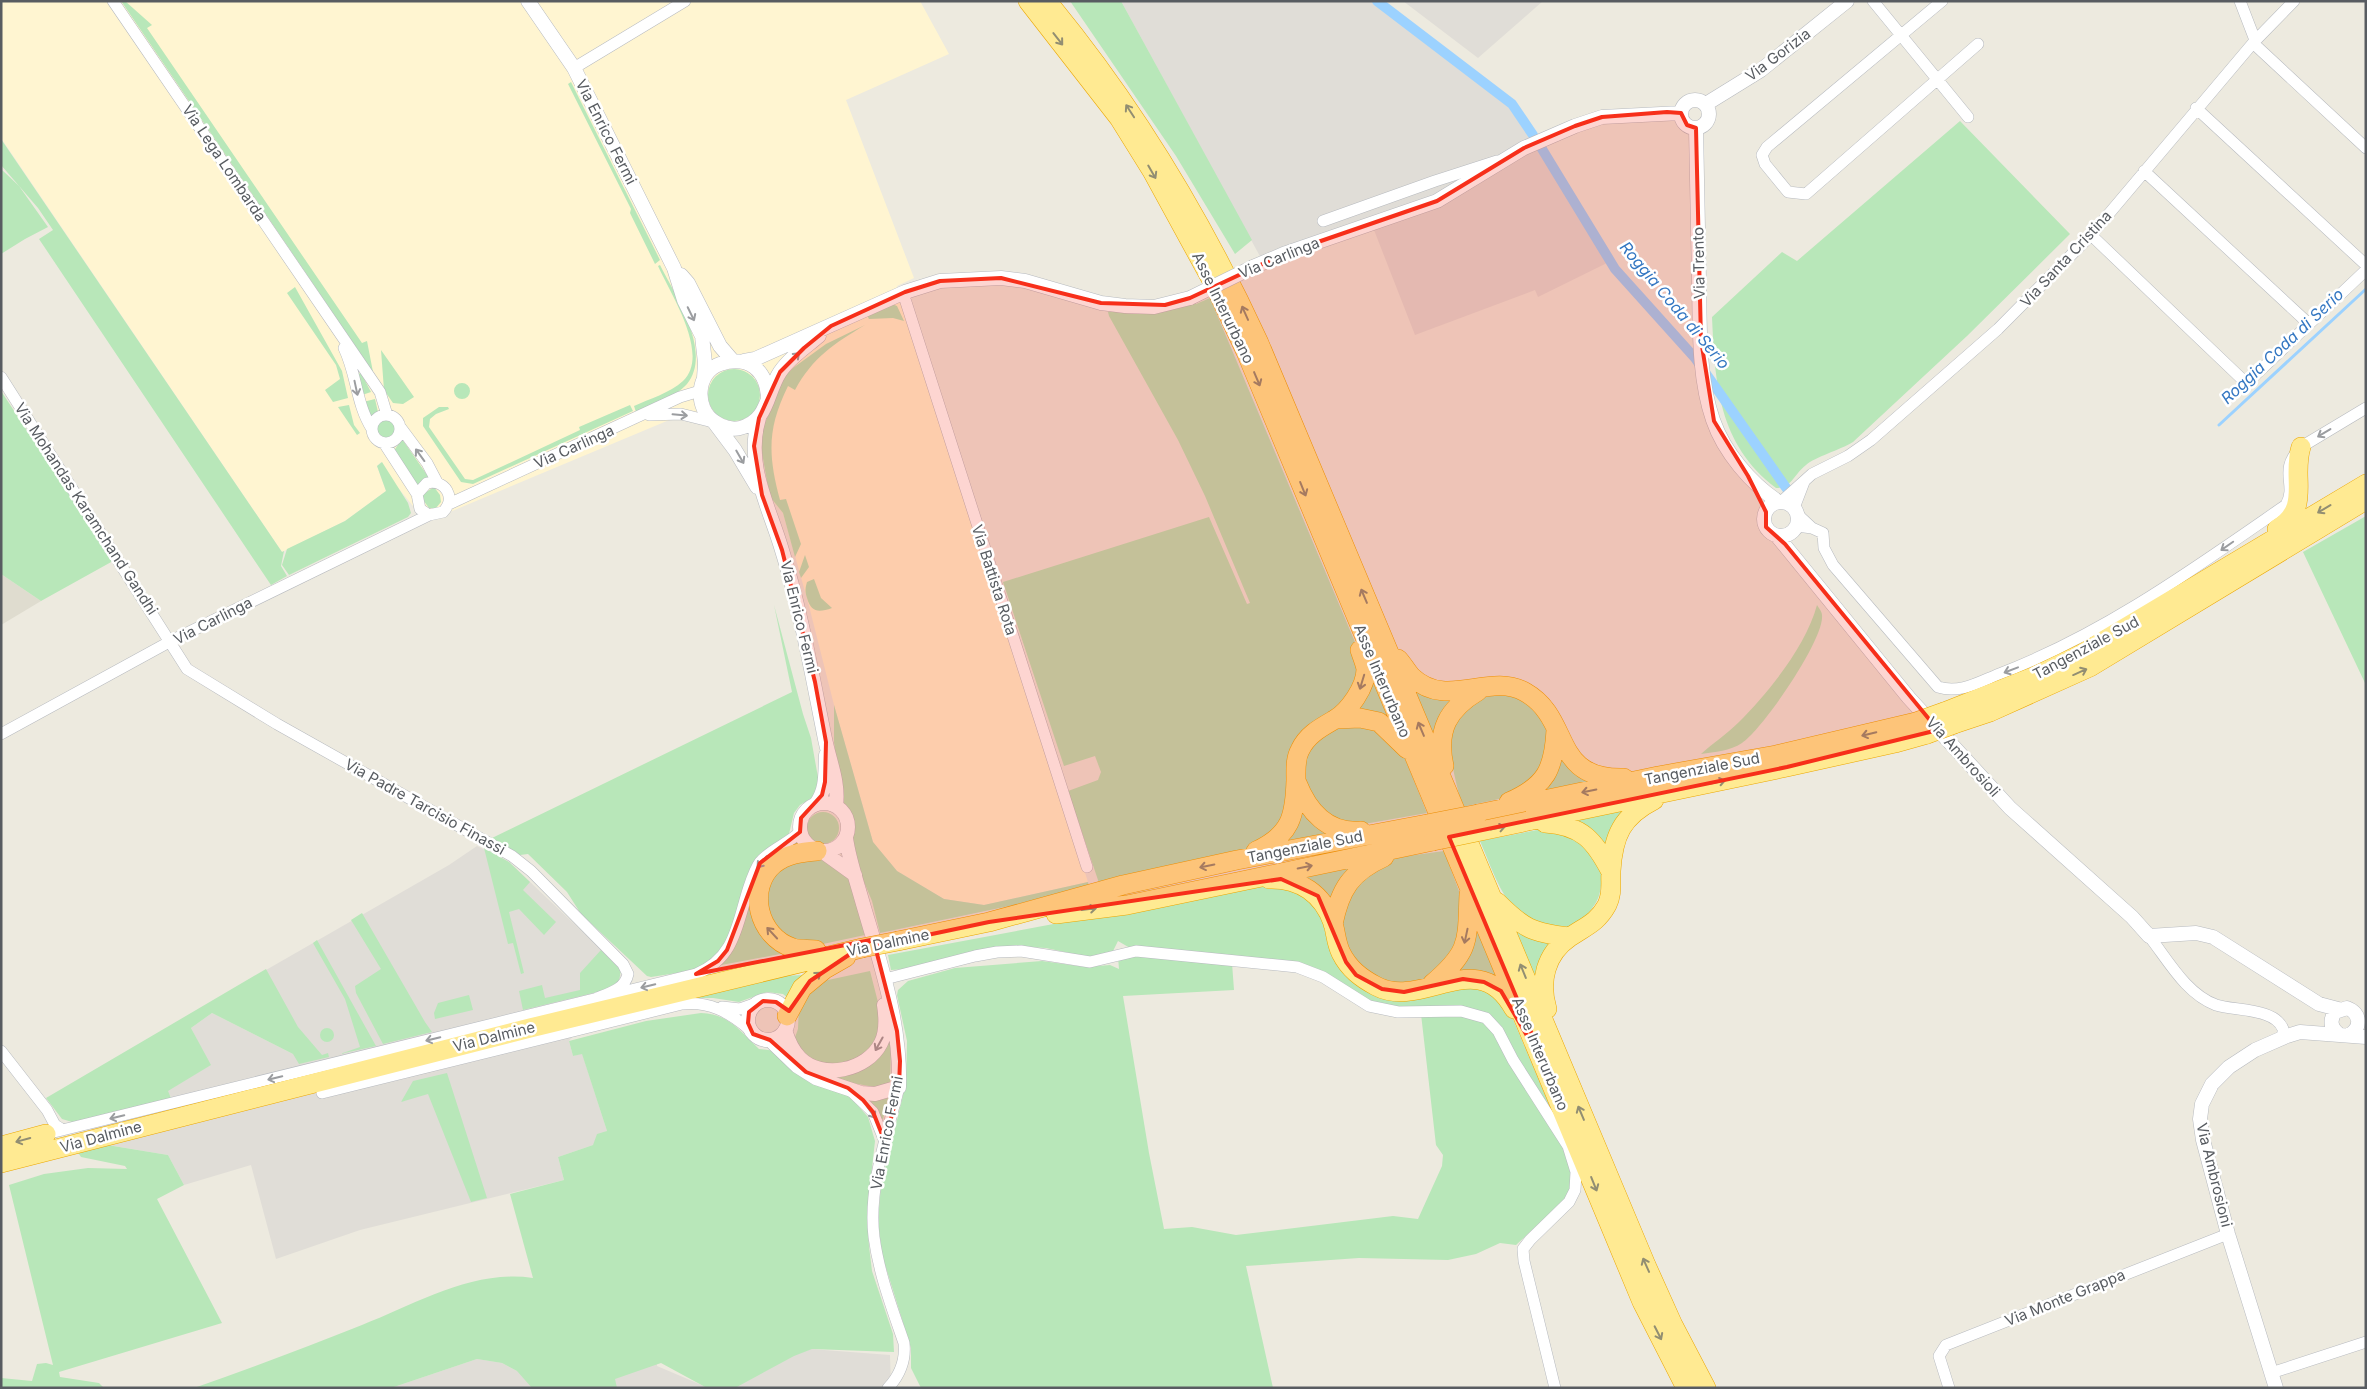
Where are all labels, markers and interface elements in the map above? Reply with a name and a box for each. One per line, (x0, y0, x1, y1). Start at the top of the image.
street label: Via Gorizia (1741, 24, 1814, 85)
one-way arrow (1053, 33, 1064, 46)
street label: Via Enrico Fermi (572, 76, 641, 188)
street label: Via Lega Lombarda (178, 101, 271, 225)
one-way arrow (1125, 105, 1135, 119)
one-way arrow (1148, 164, 1158, 179)
street label: Via Santa Cristina (2016, 206, 2115, 311)
street label: Via Trento (1688, 227, 1709, 299)
street label: Via Carlinga (1236, 233, 1322, 282)
water label: Roggia Coda di Serio (1616, 237, 1734, 373)
street label: Asse Interurbano (1188, 249, 1259, 367)
water label: Roggia Coda di Serio (2217, 284, 2347, 408)
one-way arrow (686, 306, 696, 321)
one-way arrow (1240, 306, 1250, 321)
one-way arrow (788, 352, 800, 364)
one-way arrow (1253, 371, 1262, 386)
one-way arrow (352, 380, 361, 396)
street label: Via Mohandas Karamchand Gandhi (11, 399, 162, 618)
one-way arrow (671, 410, 687, 420)
street label: Via Carlinga (531, 420, 617, 473)
one-way arrow (2317, 428, 2331, 438)
one-way arrow (415, 448, 425, 462)
one-way arrow (735, 449, 745, 464)
one-way arrow (1298, 481, 1308, 496)
one-way arrow (2318, 505, 2332, 515)
street label: Via Battista Rota (968, 522, 1021, 638)
one-way arrow (2220, 541, 2234, 551)
street label: Via Enrico Fermi (776, 559, 823, 675)
one-way arrow (1359, 589, 1369, 604)
street label: Via Carlinga (170, 593, 255, 648)
street label: Tangenziale Sud (2030, 612, 2142, 683)
street label: Asse Interurbano (1350, 621, 1415, 740)
one-way arrow (2003, 666, 2019, 675)
one-way arrow (2072, 666, 2087, 676)
one-way arrow (1357, 674, 1367, 690)
street label: Via Ambrosioli (1922, 713, 2004, 801)
one-way arrow (1416, 722, 1426, 737)
one-way arrow (1861, 730, 1877, 739)
street label: Tangenziale Sud (1643, 748, 1761, 789)
street label: Via Padre Tarcisio Finassi (342, 754, 509, 859)
one-way arrow (1710, 776, 1726, 786)
one-way arrow (1582, 787, 1598, 796)
one-way arrow (1489, 822, 1505, 832)
street label: Tangenziale Sud (1246, 826, 1364, 867)
one-way arrow (756, 856, 768, 869)
one-way arrow (1200, 862, 1216, 872)
one-way arrow (1297, 862, 1313, 871)
one-way arrow (1081, 904, 1097, 914)
street label: Via Dalmine (845, 924, 931, 961)
one-way arrow (766, 927, 778, 940)
one-way arrow (1461, 928, 1471, 944)
one-way arrow (1517, 964, 1527, 979)
one-way arrow (808, 972, 821, 983)
one-way arrow (641, 981, 657, 991)
street label: Asse Interurbano (1508, 994, 1573, 1113)
street label: Via Dalmine (451, 1017, 537, 1056)
one-way arrow (425, 1035, 441, 1044)
one-way arrow (874, 1036, 883, 1051)
one-way arrow (267, 1074, 283, 1083)
street label: Via Enrico Fermi (866, 1074, 907, 1191)
one-way arrow (866, 1104, 876, 1118)
one-way arrow (1576, 1106, 1586, 1121)
one-way arrow (110, 1113, 126, 1122)
street label: Via Dalmine (58, 1116, 144, 1157)
street label: Via Ambrosioni (2192, 1121, 2237, 1229)
one-way arrow (16, 1136, 32, 1146)
one-way arrow (1590, 1176, 1599, 1191)
one-way arrow (1641, 1258, 1651, 1273)
street label: Via Monte Grappa (2002, 1265, 2128, 1330)
one-way arrow (1654, 1325, 1663, 1340)

